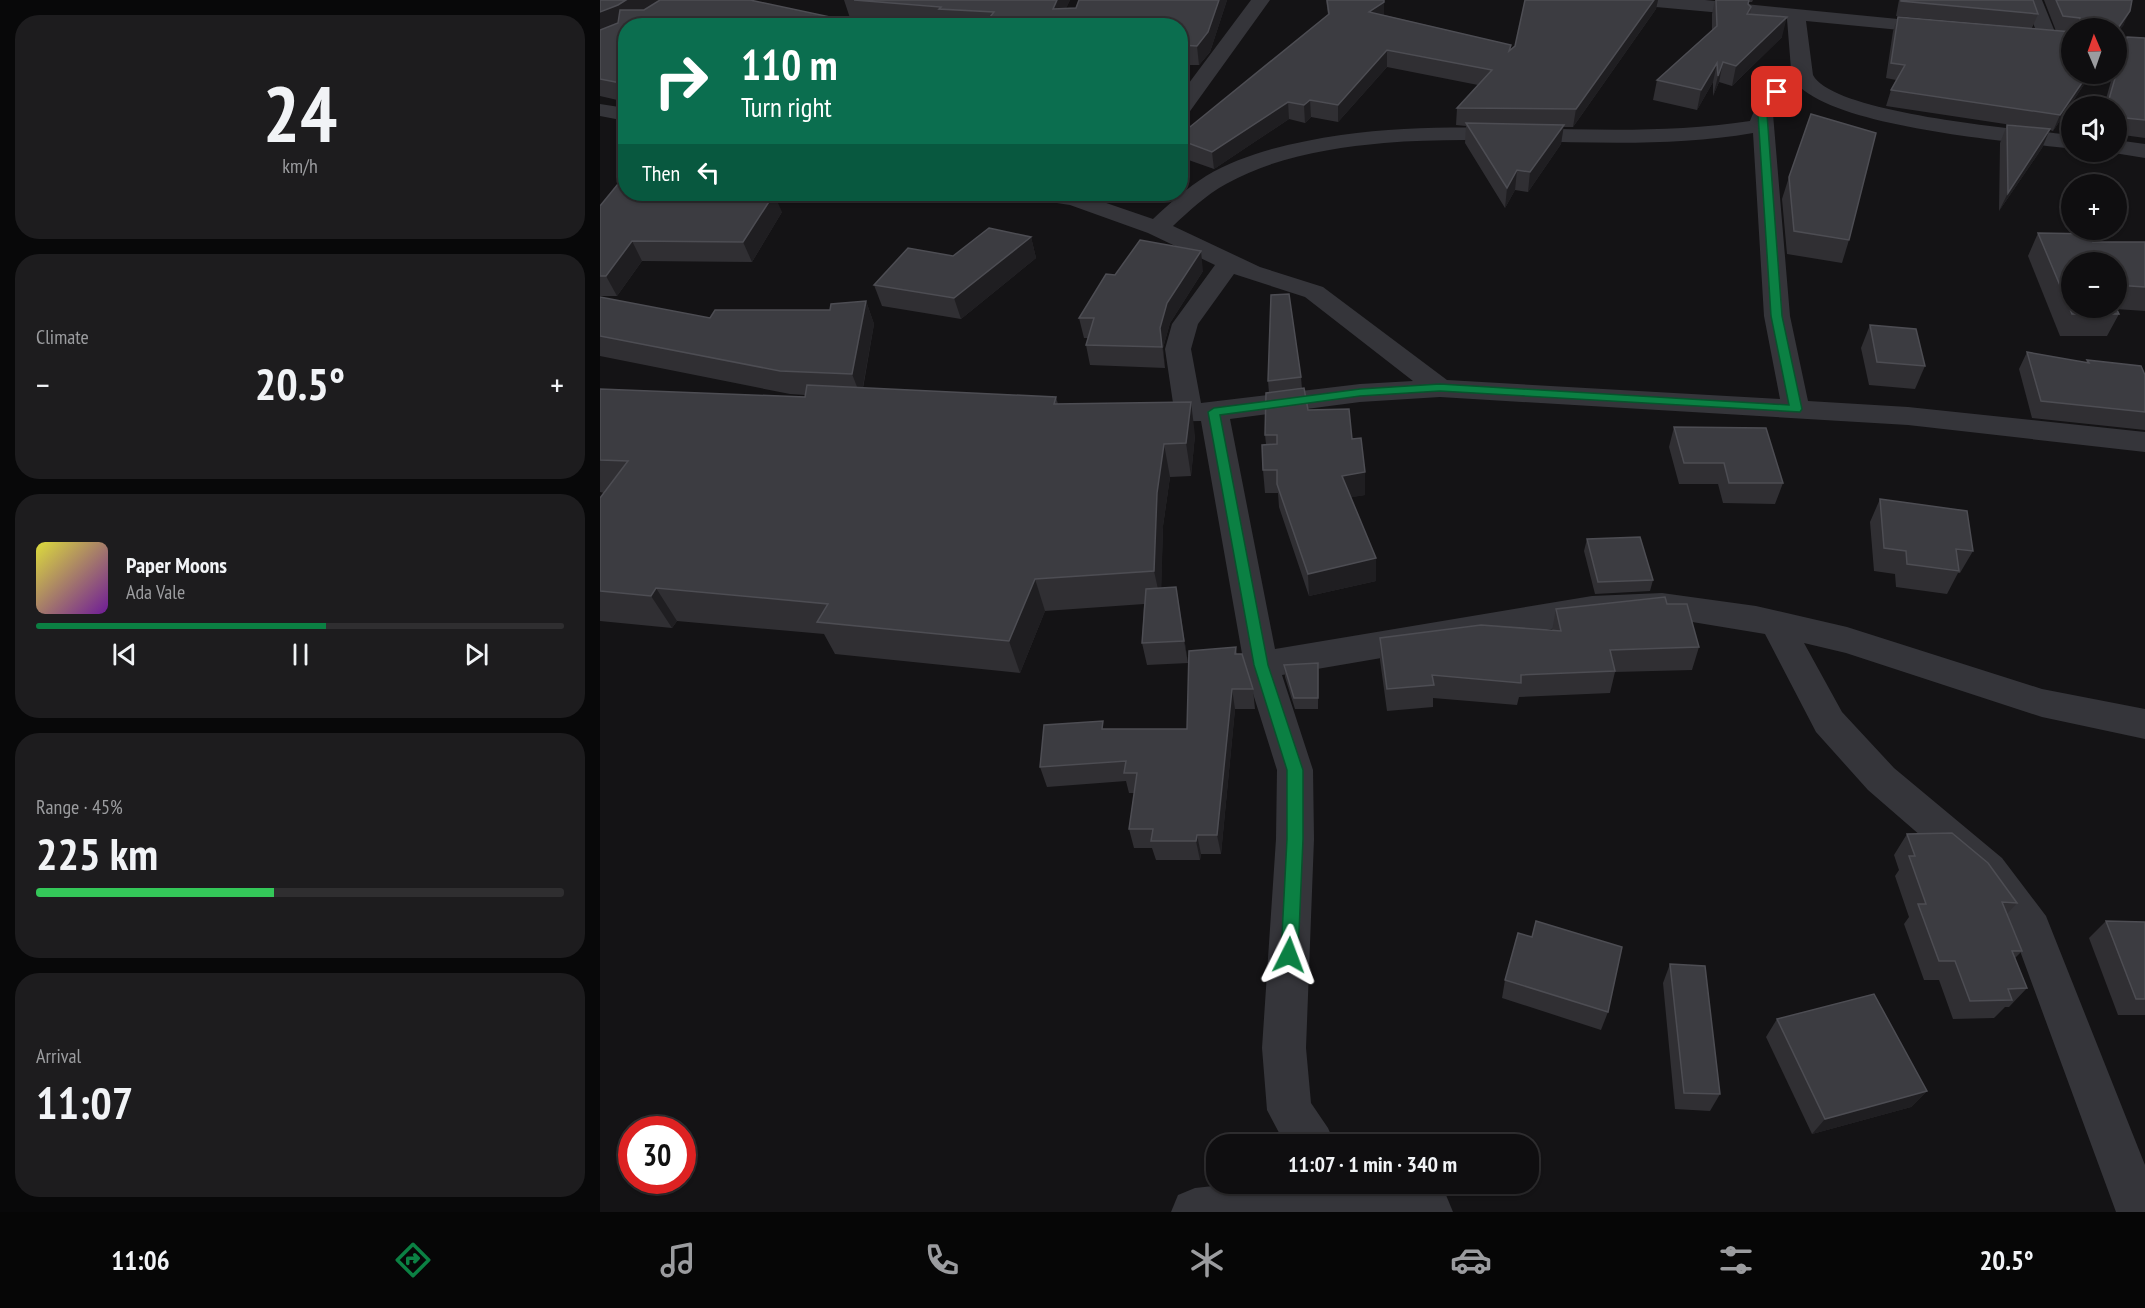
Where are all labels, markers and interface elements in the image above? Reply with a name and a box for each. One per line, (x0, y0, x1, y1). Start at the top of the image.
north arrow (2061, 18, 2127, 84)
map controls (2061, 18, 2127, 318)
text: 110 m (741, 37, 838, 92)
icon: right (642, 42, 720, 120)
text: 24 (263, 63, 337, 164)
pin (1751, 66, 1802, 117)
icon: arrive (1760, 75, 1793, 108)
text: Turn right (741, 90, 832, 124)
button: sound (2061, 96, 2127, 162)
text: km/h (282, 153, 318, 179)
icon: left (692, 156, 725, 189)
text: Then (642, 159, 680, 187)
button: + (2061, 174, 2127, 240)
button: − (2061, 252, 2127, 318)
text: Climate (36, 324, 89, 350)
text: 20.5° (255, 354, 345, 412)
text: − (36, 363, 50, 406)
text: + (550, 363, 564, 406)
text: Paper Moons (126, 551, 227, 579)
text: Ada Vale (126, 579, 185, 605)
icon: previous (108, 638, 141, 671)
icon: pause (284, 638, 317, 671)
icon: next (460, 638, 493, 671)
text: Range · 45% (36, 794, 123, 820)
text: 225 km (36, 824, 158, 882)
position arrow (1257, 923, 1321, 987)
text: Arrival (36, 1043, 81, 1069)
text: 11:07 (36, 1073, 133, 1131)
speed limit sign: 30 (618, 1116, 696, 1194)
text: 11:07 · 1 min · 340 m (1288, 1150, 1457, 1178)
icon: directions (392, 1239, 434, 1281)
icon: music (657, 1239, 699, 1281)
icon: phone (921, 1239, 963, 1281)
icon: climate (1186, 1239, 1228, 1281)
icon: car (1450, 1239, 1492, 1281)
icon: filters (1715, 1239, 1757, 1281)
text: 11:06 (111, 1243, 170, 1277)
text: 20.5° (1979, 1243, 2034, 1277)

